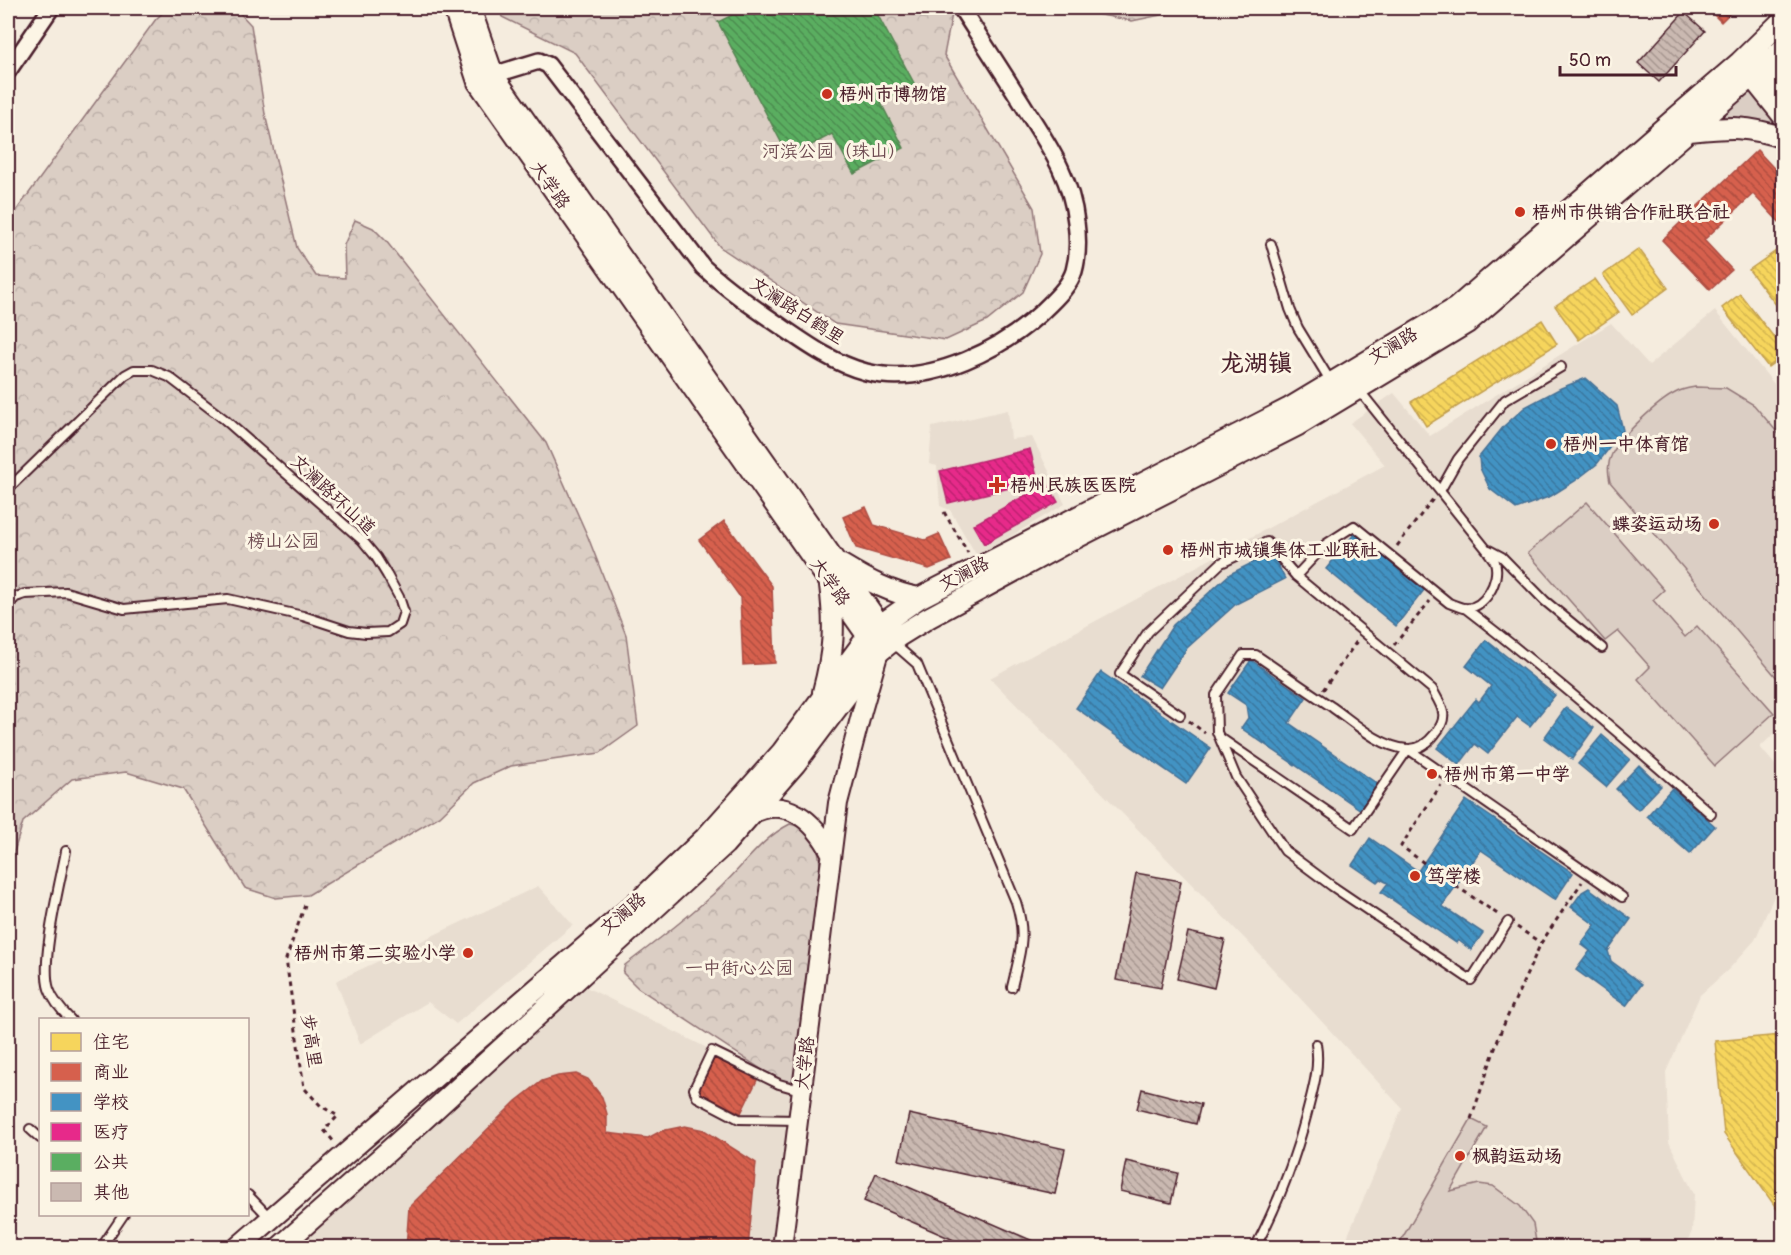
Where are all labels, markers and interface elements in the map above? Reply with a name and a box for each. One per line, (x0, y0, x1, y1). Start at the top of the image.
scale bar (1560, 39, 1676, 77)
text: 50 m (1569, 49, 1611, 72)
place label: 梧州市博物馆 (839, 83, 947, 106)
marker: 梧州市博物馆 (820, 87, 834, 101)
park label: 河滨公园（珠山） (762, 140, 906, 163)
street label: 大学路 (525, 156, 575, 214)
place label: 梧州市供销合作社联合社 (1532, 201, 1730, 224)
marker: 梧州市供销合作社联合社 (1513, 205, 1527, 219)
street label: 文澜路白鹤里 (745, 272, 849, 350)
street label: 文澜路 (1364, 322, 1422, 370)
district label: 龙湖镇 (1220, 349, 1292, 378)
place label: 梧州一中体育馆 (1563, 433, 1689, 456)
marker: 梧州一中体育馆 (1544, 437, 1558, 451)
street label: 文澜路环山道 (286, 450, 380, 540)
place label: 梧州民族医医院 (1010, 474, 1136, 497)
marker: 梧州民族医医院 (988, 476, 1006, 494)
place label: 蝶姿运动场 (1612, 513, 1702, 536)
marker: 蝶姿运动场 (1707, 517, 1721, 531)
park label: 榜山公园 (247, 530, 319, 553)
place label: 梧州市城镇集体工业联社 (1180, 539, 1378, 562)
marker: 梧州市城镇集体工业联社 (1161, 543, 1175, 557)
street label: 文澜路 (935, 551, 993, 597)
street label: 大学路 (805, 553, 855, 611)
place label: 梧州市第一中学 (1444, 763, 1570, 786)
marker: 梧州市第一中学 (1425, 767, 1439, 781)
place label: 笃学楼 (1427, 865, 1481, 888)
marker: 笃学楼 (1408, 869, 1422, 883)
street label: 文澜路 (595, 888, 651, 940)
place label: 梧州市第二实验小学 (294, 942, 456, 965)
marker: 梧州市第二实验小学 (461, 946, 475, 960)
park label: 一中街心公园 (685, 957, 793, 980)
street label: 步高里 (296, 1013, 326, 1069)
legend (39, 1018, 249, 1216)
text: 住宅 (93, 1031, 129, 1054)
street label: 大学路 (790, 1035, 820, 1091)
text: 商业 (93, 1061, 129, 1084)
text: 学校 (93, 1091, 129, 1114)
text: 医疗 (93, 1121, 129, 1144)
place label: 枫韵运动场 (1472, 1145, 1562, 1168)
marker: 枫韵运动场 (1453, 1149, 1467, 1163)
text: 公共 (93, 1151, 129, 1174)
text: 其他 (93, 1181, 129, 1204)

